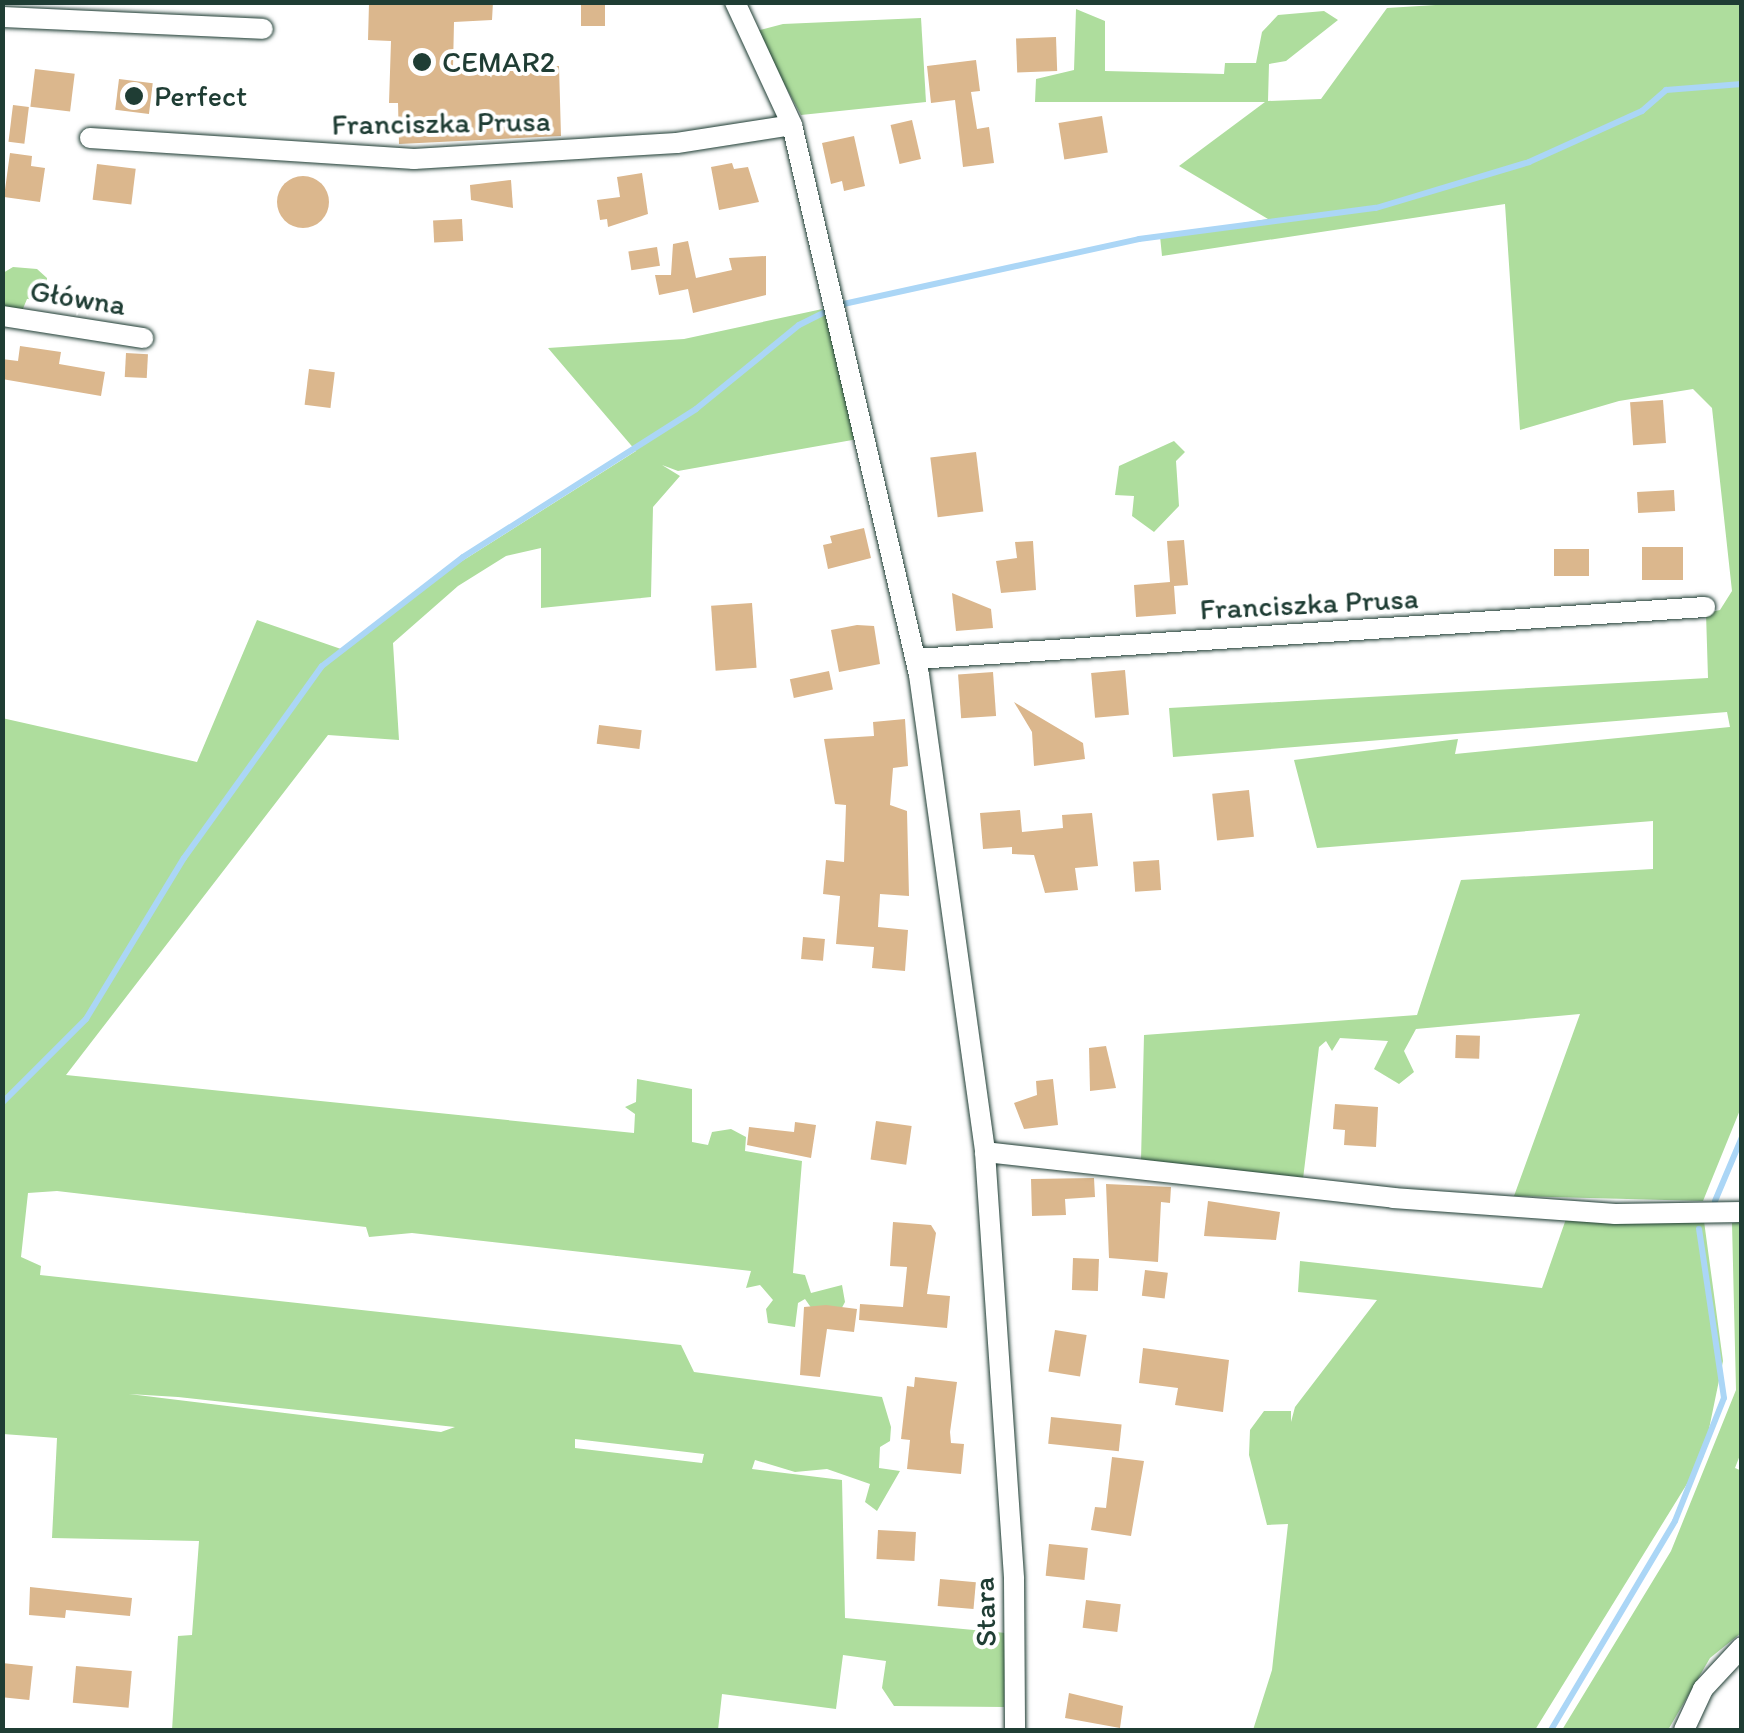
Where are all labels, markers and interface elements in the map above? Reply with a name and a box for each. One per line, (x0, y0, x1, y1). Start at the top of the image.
place label: CEMAR2 (442, 44, 556, 80)
marker: CEMAR2 (411, 51, 433, 73)
place label: Perfect (154, 78, 247, 114)
marker: Perfect (123, 85, 145, 107)
street label: Franciszka Prusa (331, 103, 551, 143)
street label: Główna (27, 273, 129, 323)
street label: Franciszka Prusa (1199, 580, 1419, 628)
street label: Stara (966, 1576, 1004, 1648)

